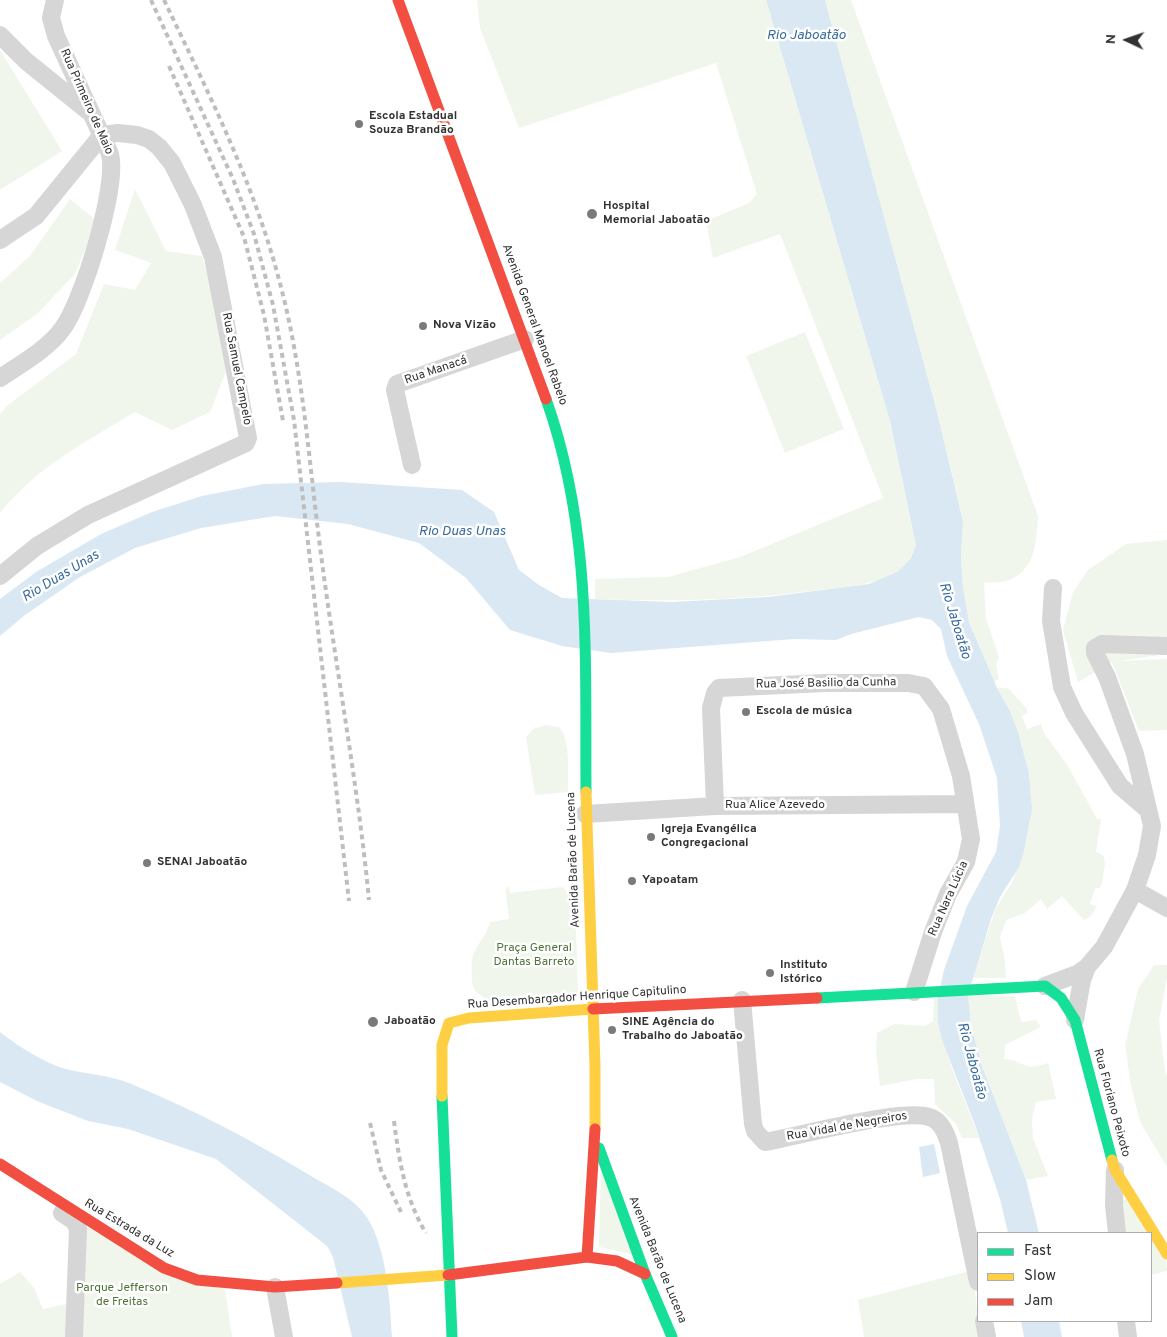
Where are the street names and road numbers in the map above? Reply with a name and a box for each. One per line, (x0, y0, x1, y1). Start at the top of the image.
street label: Rua Primeiro de Maio (56, 47, 116, 157)
street label: Avenida General Manoel Rabelo (498, 243, 570, 407)
street label: Rua Samuel Campelo (218, 311, 254, 427)
street label: Rua Manacá (403, 354, 469, 388)
street label: Rua José Basilio da Cunha (756, 676, 896, 692)
street label: Avenida Barão de Lucena (564, 792, 584, 928)
street label: Rua Alice Azevedo (725, 799, 825, 813)
street label: Rua Nara Lúcia (926, 859, 972, 939)
street label: Rua Desembargador Henrique Capitulino (467, 983, 687, 1013)
street label: Rua Floriano Peixoto (1090, 1047, 1132, 1159)
street label: Rua Vidal de Negreiros (786, 1109, 908, 1145)
street label: Avenida Barão de Lucena (625, 1194, 689, 1326)
street label: Rua Estrada da Luz (81, 1196, 177, 1262)

